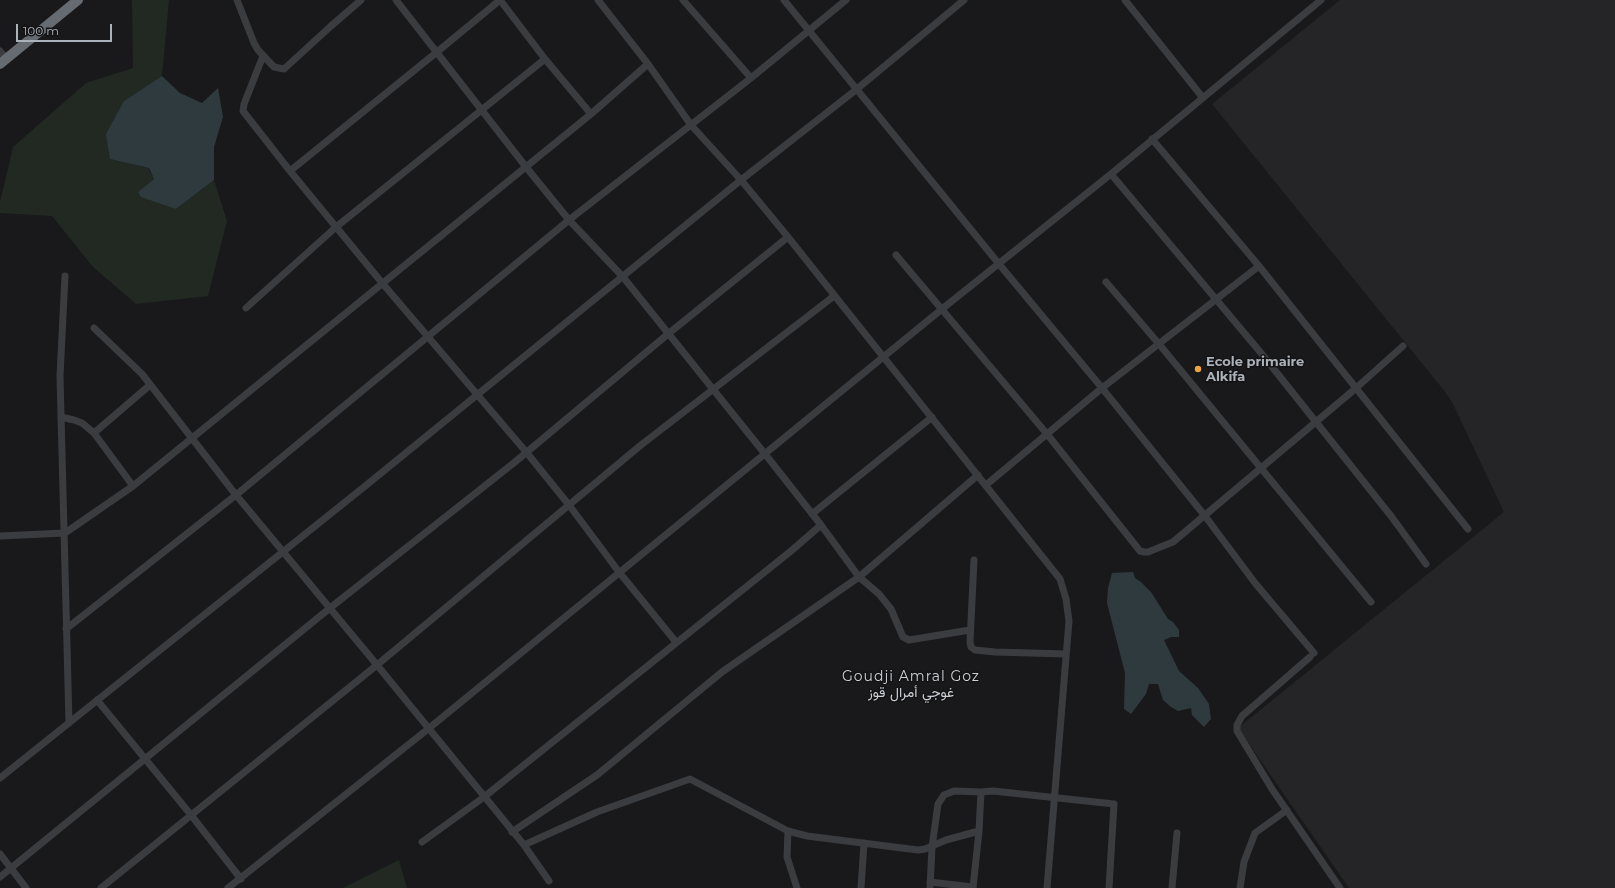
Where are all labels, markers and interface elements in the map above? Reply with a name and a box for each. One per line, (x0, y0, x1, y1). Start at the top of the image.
scale bar (18, 16, 114, 42)
text: 100 m (23, 23, 59, 38)
place label: Ecole primaire Alkifa (1206, 354, 1304, 385)
marker: Ecole primaire Alkifa (1193, 364, 1203, 374)
district label: Goudji Amral Goz غوجي أمرال قوز (842, 669, 980, 702)

